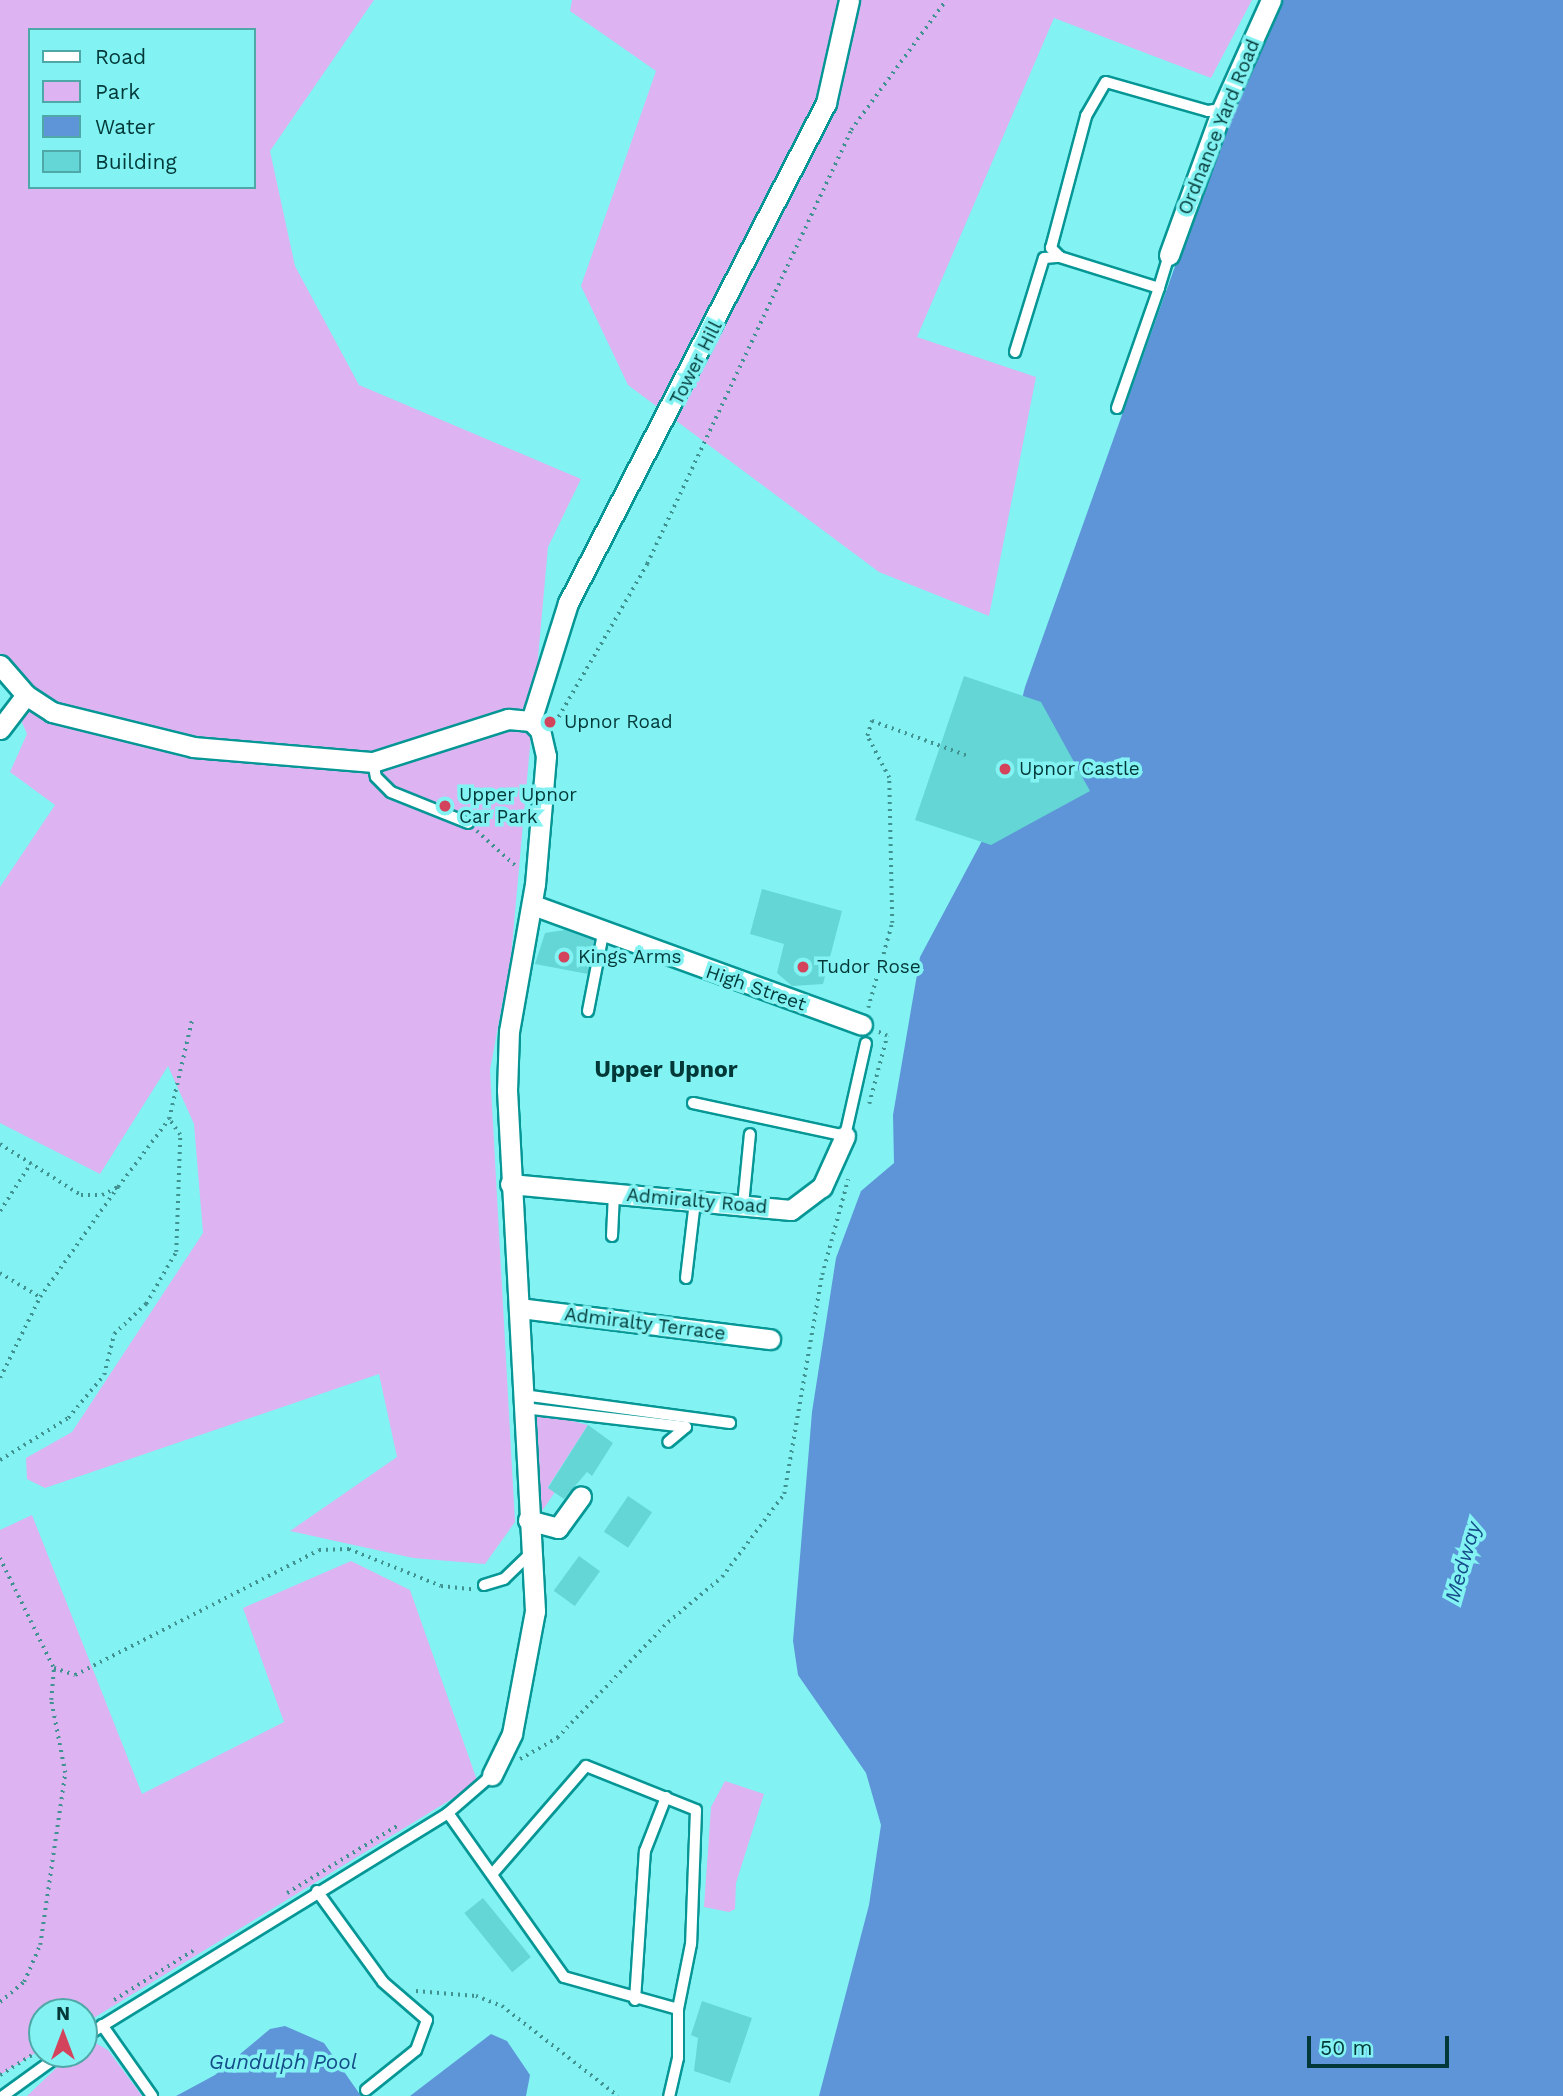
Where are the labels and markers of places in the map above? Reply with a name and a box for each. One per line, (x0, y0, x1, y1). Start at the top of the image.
place label: Upnor Road (564, 711, 673, 733)
marker: Upnor Road (542, 714, 558, 730)
place label: Upnor Castle (1019, 758, 1140, 780)
marker: Upnor Castle (997, 761, 1013, 777)
place label: Upper Upnor Car Park (459, 784, 578, 828)
marker: Upper Upnor Car Park (437, 798, 453, 814)
place label: Kings Arms (578, 946, 682, 968)
marker: Kings Arms (556, 949, 572, 965)
place label: Tudor Rose (817, 956, 921, 978)
marker: Tudor Rose (795, 959, 811, 975)

